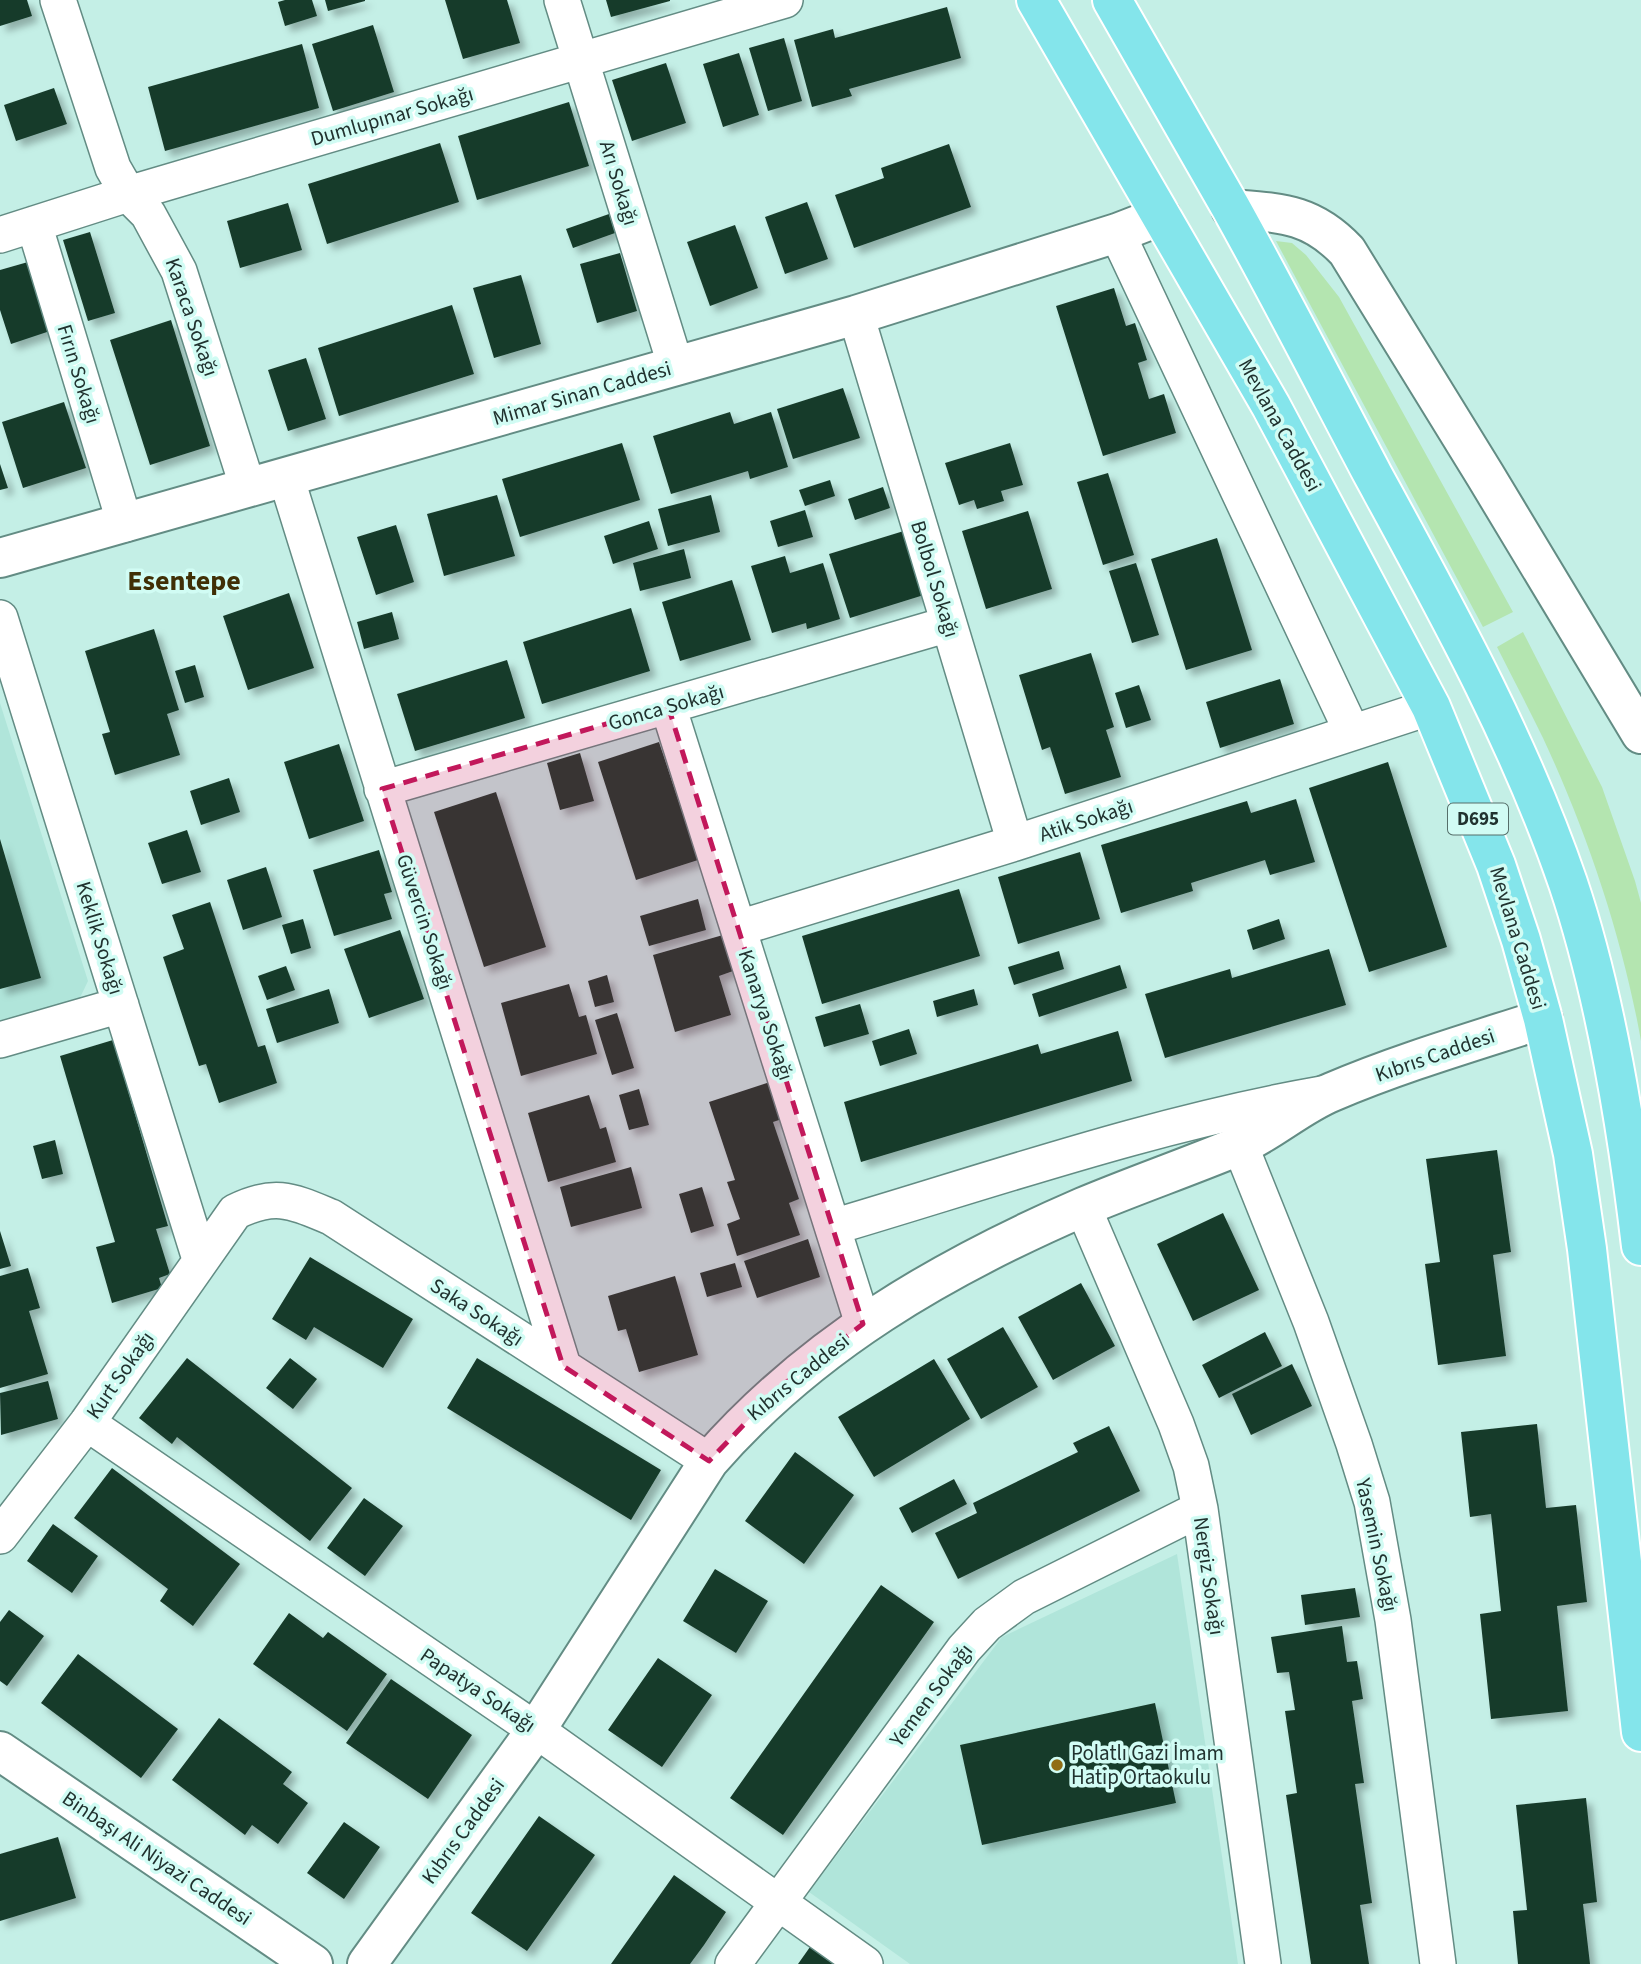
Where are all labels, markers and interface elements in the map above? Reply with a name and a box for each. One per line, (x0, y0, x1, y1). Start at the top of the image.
street label: Dumlupınar Sokağı (307, 78, 477, 154)
street label: Arı Sokağı (592, 137, 646, 229)
street label: Karaca Sokağı (158, 254, 226, 380)
street label: Fırın Sokağı (50, 321, 108, 427)
street label: Mimar Sinan Caddesi (489, 353, 675, 433)
street label: Mevlana Caddesi (1231, 353, 1329, 497)
street label: Bolbol Sokağı (903, 517, 967, 641)
district label: Esentepe (127, 561, 241, 601)
street label: Gonca Sokağı (605, 676, 727, 738)
street label: Atik Sokağı (1035, 791, 1137, 849)
road number: D695 (1448, 804, 1508, 834)
street label: Güvercin Sokağı (389, 850, 461, 994)
street label: Mevlana Caddesi (1482, 863, 1554, 1013)
street label: Keklik Sokağı (69, 878, 131, 998)
street label: Kanarya Sokağı (731, 946, 801, 1084)
street label: Kıbrıs Caddesi (1371, 1021, 1499, 1089)
street label: Saka Sokağı (424, 1271, 530, 1353)
street label: Kurt Sokağı (79, 1325, 161, 1425)
street label: Kıbrıs Caddesi (740, 1326, 856, 1428)
street label: Yasemin Sokağı (1348, 1474, 1406, 1615)
street label: Nergiz Sokağı (1186, 1515, 1232, 1637)
street label: Yemen Sokağı (882, 1637, 980, 1754)
street label: Papatya Sokağı (414, 1640, 542, 1740)
place label: Polatlı Gazi İmam Hatip Ortaokulu (1071, 1738, 1224, 1792)
marker: Polatlı Gazi İmam Hatip Ortaokulu (1049, 1757, 1065, 1773)
street label: Kıbrıs Caddesi (414, 1772, 512, 1890)
street label: Binbaşı Ali Niyazi Caddesi (56, 1783, 258, 1933)

